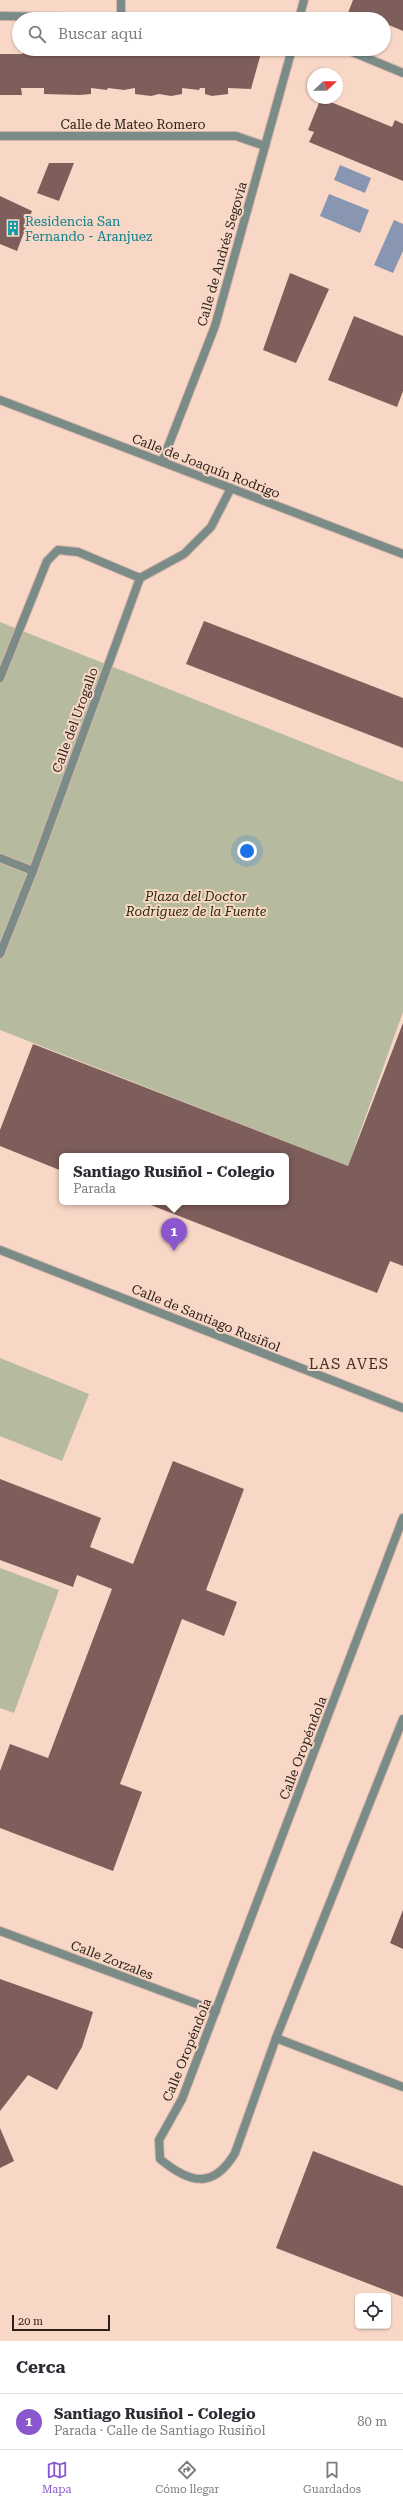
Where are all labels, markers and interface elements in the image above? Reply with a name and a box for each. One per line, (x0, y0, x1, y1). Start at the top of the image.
search box (12, 12, 391, 56)
icon: search (26, 23, 48, 45)
text: Buscar aquí (58, 25, 142, 43)
north arrow (307, 68, 343, 104)
street label: Calle de Mateo Romero (61, 117, 205, 132)
street label: Calle de Andrés Segovia (194, 180, 250, 328)
place label: Residencia San Fernando - Aranjuez (25, 214, 152, 244)
building icon: Residencia San Fernando - Aranjuez (4, 219, 22, 237)
street label: Calle de Joaquín Rodrigo (130, 431, 282, 501)
street label: Calle del Urogallo (49, 665, 101, 775)
your location (237, 841, 257, 861)
park label: Plaza del Doctor Rodriguez de la Fuente (125, 889, 267, 919)
popup (59, 1153, 289, 1205)
text: Santiago Rusiñol - Colegio (73, 1163, 275, 1181)
text: Parada (73, 1181, 116, 1196)
pin: 1 (161, 1218, 187, 1251)
street label: Calle de Santiago Rusiñol (129, 1281, 283, 1355)
district label: LAS AVES (309, 1355, 389, 1373)
street label: Calle Oropéndola (276, 1694, 330, 1802)
street label: Calle Zorzales (69, 1937, 155, 1983)
street label: Calle Oropéndola (159, 1996, 215, 2104)
map controls (355, 2293, 391, 2329)
button: locate (355, 2293, 391, 2329)
scale bar (12, 2313, 110, 2332)
text: 20 m (18, 2315, 43, 2328)
text: Cerca (16, 2357, 66, 2377)
text: Santiago Rusiñol - Colegio (54, 2405, 256, 2423)
text: 1 (25, 2414, 33, 2429)
text: 80 m (357, 2414, 387, 2429)
text: Parada · Calle de Santiago Rusiñol (54, 2423, 266, 2438)
tab: Mapa (42, 2459, 71, 2496)
tab: Cómo llegar (155, 2459, 219, 2496)
tab: Guardados (303, 2459, 361, 2496)

